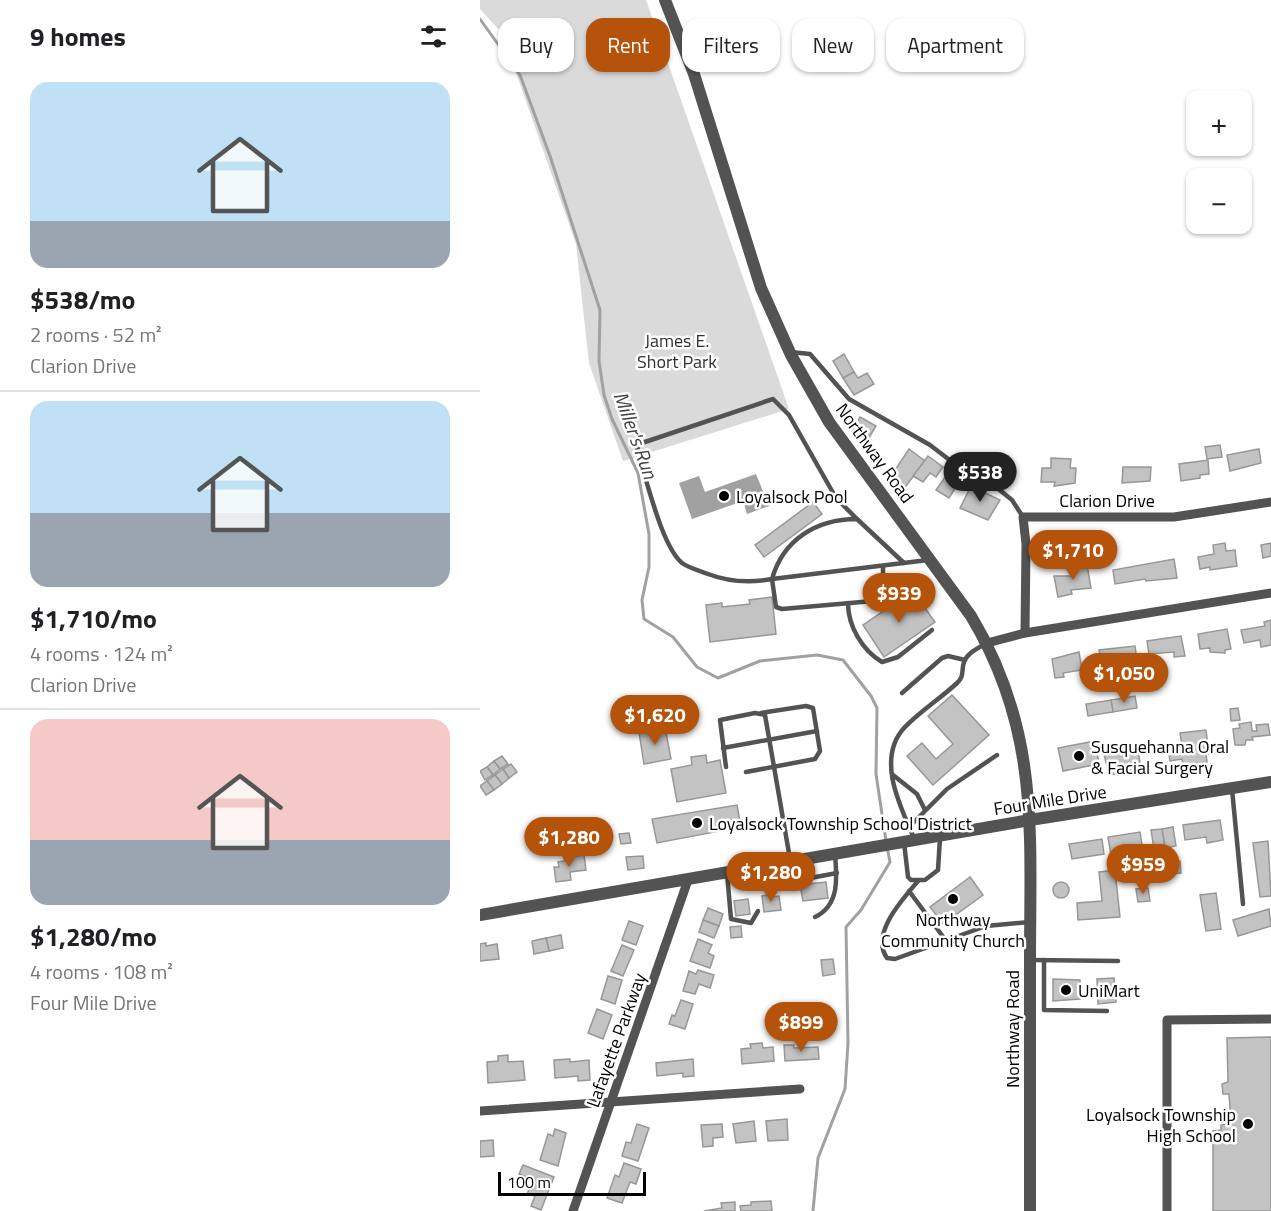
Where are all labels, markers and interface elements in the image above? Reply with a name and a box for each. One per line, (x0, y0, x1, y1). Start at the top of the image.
text: 9 homes (30, 17, 126, 56)
chip: Buy (498, 18, 574, 72)
chip: Rent (586, 18, 670, 72)
chip: Filters (682, 18, 780, 72)
chip: New (792, 18, 874, 72)
chip: Apartment (886, 18, 1024, 72)
icon: filters (417, 20, 450, 53)
map controls (1186, 90, 1252, 234)
button: + (1186, 90, 1252, 156)
icon: home (186, 121, 294, 229)
button: − (1186, 168, 1252, 234)
text: $538/mo (30, 280, 135, 319)
text: 2 rooms · 52 m² (30, 319, 162, 350)
park label: James E. Short Park (637, 327, 717, 375)
text: Clarion Drive (30, 350, 136, 381)
water label: Miller's Run (606, 387, 667, 484)
street label: Northway Road (829, 397, 921, 509)
icon: home (186, 440, 294, 548)
pin: $538 (944, 452, 1016, 503)
text: $538 (958, 456, 1002, 487)
place label: Loyalsock Pool (736, 483, 848, 510)
street label: Clarion Drive (1059, 487, 1155, 514)
marker: Loyalsock Pool (717, 489, 731, 503)
pin: $1,710 (1024, 530, 1122, 581)
text: $1,710 (1042, 534, 1104, 565)
pin: $939 (863, 573, 935, 624)
text: $939 (877, 577, 921, 608)
text: $1,710/mo (30, 599, 157, 638)
text: 4 rooms · 124 m² (30, 638, 173, 669)
pin: $1,050 (1075, 653, 1173, 704)
text: $1,050 (1093, 657, 1155, 688)
text: Clarion Drive (30, 669, 136, 700)
pin: $1,620 (606, 695, 704, 746)
text: $1,620 (624, 699, 686, 730)
place label: Susquehanna Oral & Facial Surgery (1091, 733, 1229, 781)
marker: Susquehanna Oral & Facial Surgery (1072, 749, 1086, 763)
icon: home (186, 758, 294, 866)
street label: Four Mile Drive (992, 778, 1108, 822)
place label: Loyalsock Township School District (709, 810, 973, 837)
marker: Loyalsock Township School District (690, 816, 704, 830)
pin: $1,280 (520, 817, 618, 868)
text: $1,280 (538, 821, 600, 852)
pin: $959 (1107, 844, 1179, 895)
text: $959 (1121, 848, 1165, 879)
pin: $1,280 (722, 852, 820, 903)
text: $1,280 (740, 856, 802, 887)
marker: Northway Community Church (946, 892, 960, 906)
place label: Northway Community Church (881, 906, 1025, 954)
text: $1,280/mo (30, 917, 157, 956)
text: 4 rooms · 108 m² (30, 956, 173, 987)
street label: Lafayette Parkway (579, 969, 653, 1111)
street label: Northway Road (999, 970, 1026, 1088)
place label: UniMart (1078, 977, 1141, 1004)
marker: UniMart (1059, 983, 1073, 997)
text: Four Mile Drive (30, 987, 157, 1018)
pin: $899 (765, 1002, 837, 1053)
text: $899 (779, 1006, 823, 1037)
place label: Loyalsock Township High School (1086, 1101, 1236, 1149)
marker: Loyalsock Township High School (1241, 1117, 1255, 1131)
scale bar (498, 1169, 646, 1196)
text: 100 m (507, 1170, 551, 1194)

